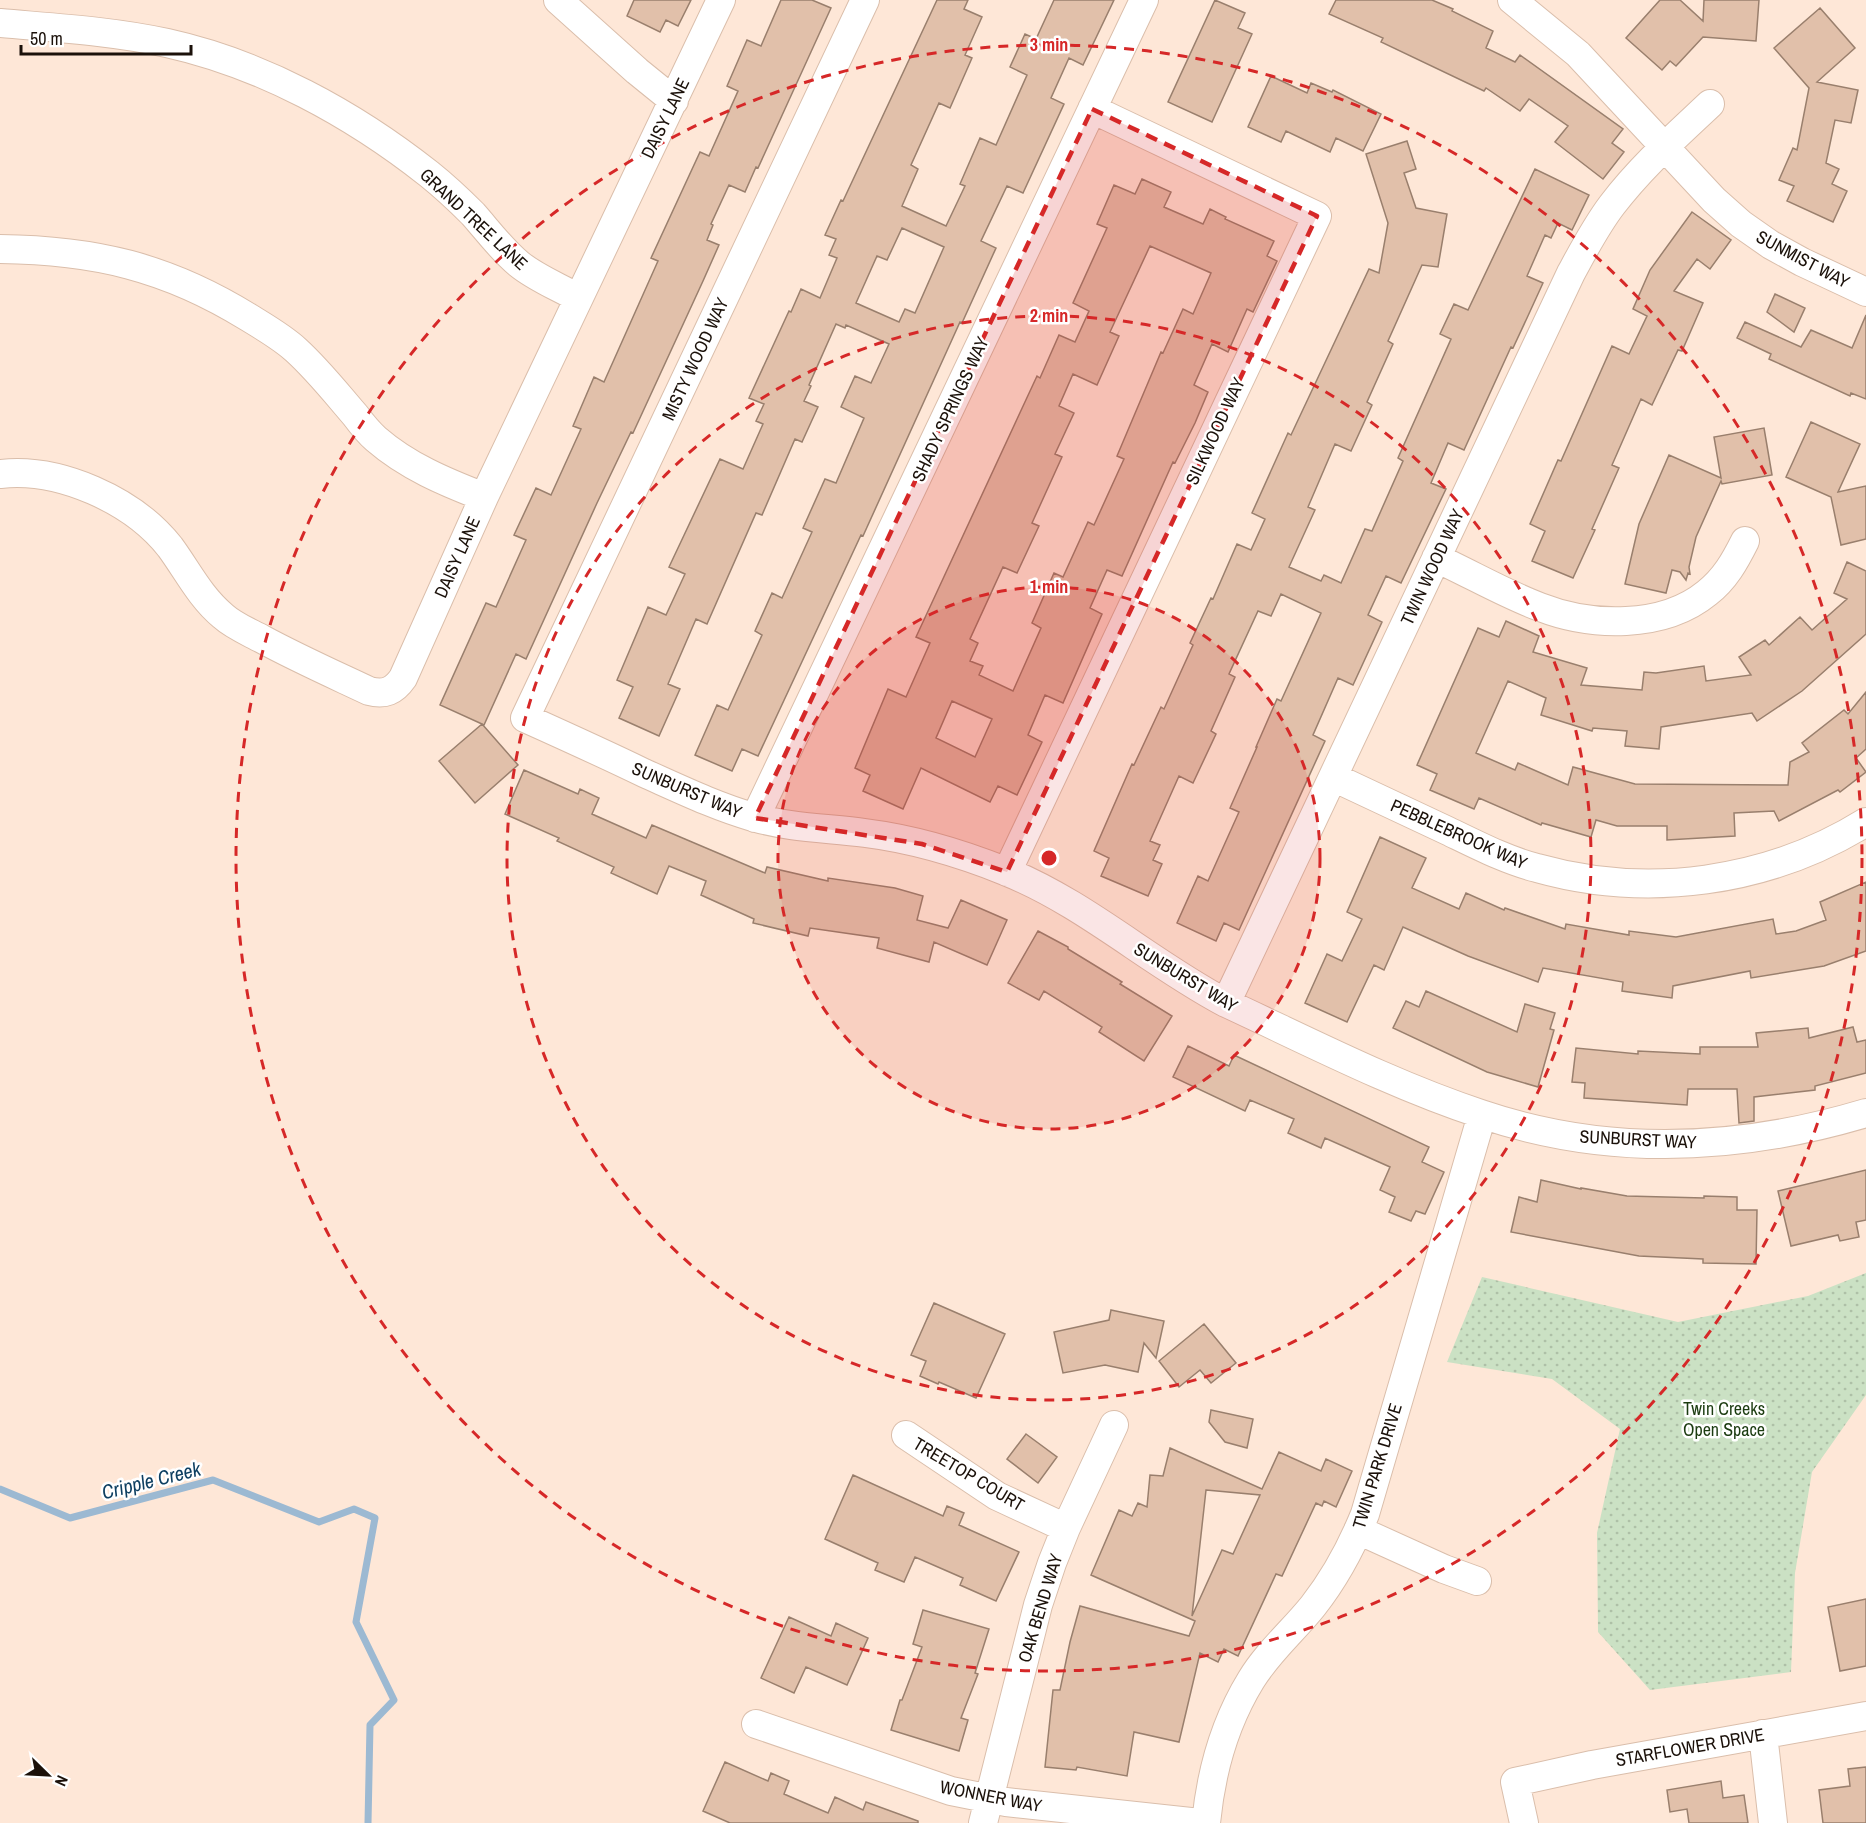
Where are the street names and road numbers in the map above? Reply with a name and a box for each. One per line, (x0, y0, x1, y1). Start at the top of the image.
street label: DAISY LANE (635, 74, 695, 162)
street label: GRAND TREE LANE (415, 162, 533, 276)
street label: SUNMIST WAY (1752, 224, 1854, 294)
street label: MISTY WOOD WAY (656, 293, 734, 424)
street label: SHADY SPRINGS WAY (905, 332, 995, 486)
street label: SILKWOOD WAY (1179, 373, 1251, 489)
street label: TWIN WOOD WAY (1394, 505, 1470, 629)
street label: DAISY LANE (428, 512, 486, 602)
street label: SUNBURST WAY (628, 756, 746, 824)
street label: PEBBLEBROOK WAY (1387, 793, 1531, 875)
street label: SUNBURST WAY (1129, 936, 1243, 1018)
street label: SUNBURST WAY (1579, 1123, 1697, 1155)
street label: TWIN PARK DRIVE (1346, 1400, 1408, 1532)
street label: TREETOP COURT (909, 1431, 1029, 1517)
street label: OAK BEND WAY (1012, 1550, 1068, 1665)
street label: STARFLOWER DRIVE (1614, 1722, 1766, 1772)
street label: WONNER WAY (938, 1774, 1044, 1818)

